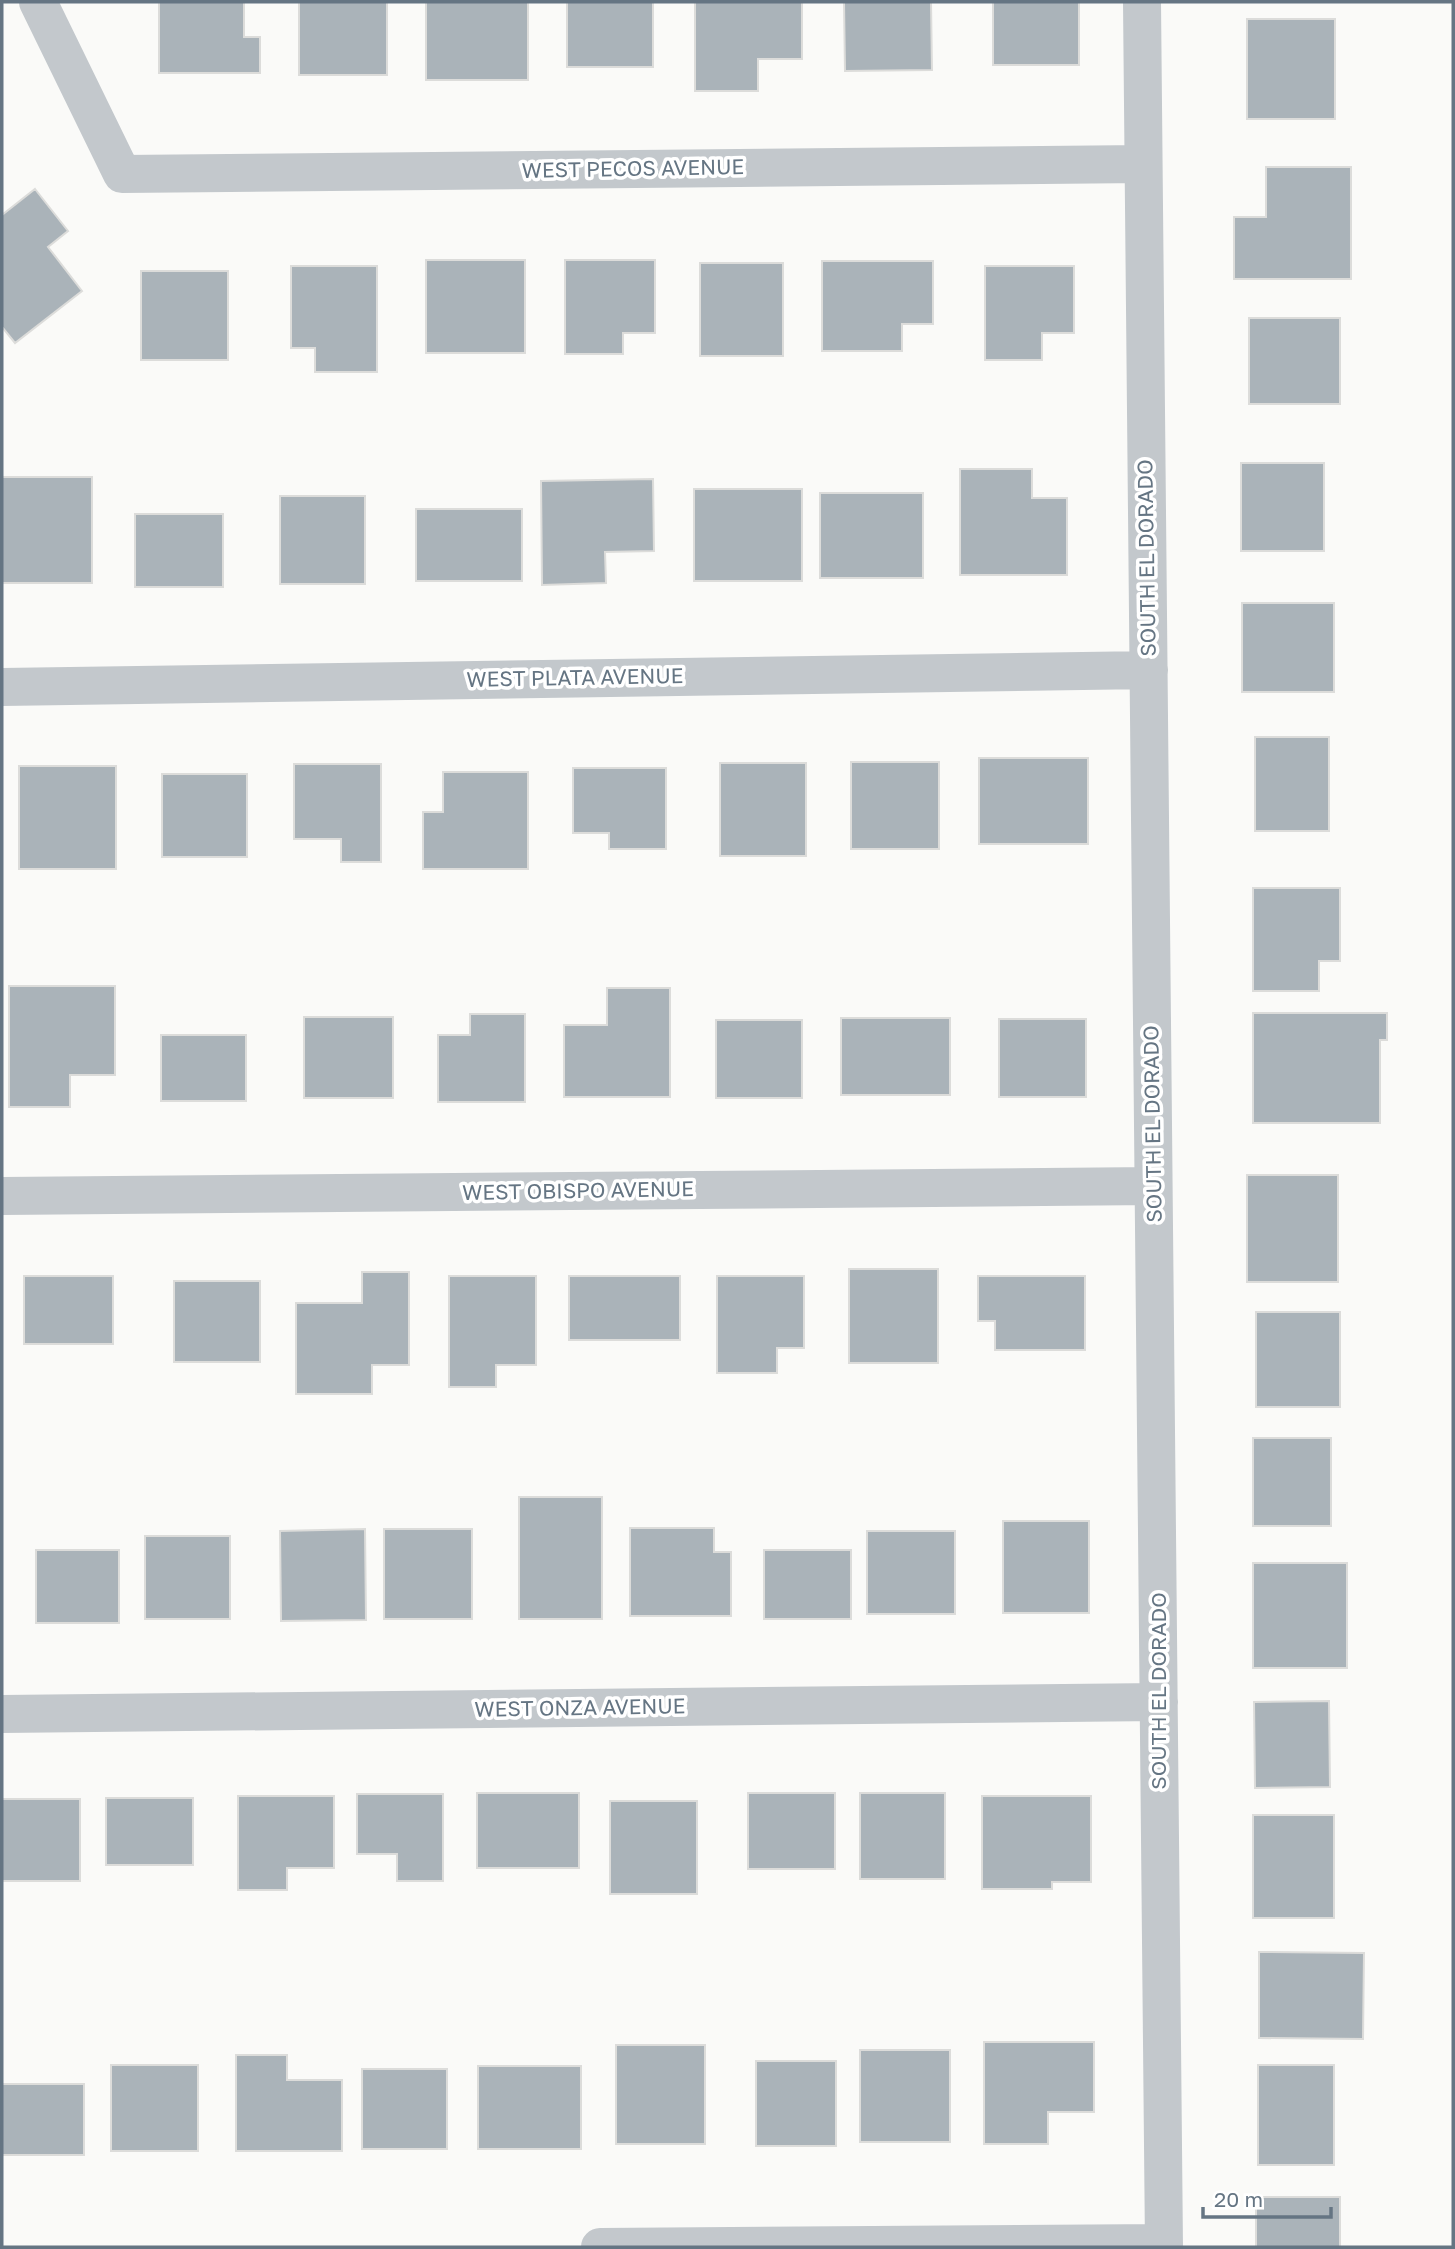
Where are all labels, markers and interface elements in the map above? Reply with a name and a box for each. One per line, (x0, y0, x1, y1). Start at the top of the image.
street label: WEST PECOS AVENUE (521, 153, 744, 183)
street label: SOUTH EL DORADO (1131, 459, 1161, 657)
street label: WEST PLATA AVENUE (466, 662, 684, 692)
street label: SOUTH EL DORADO (1137, 1025, 1167, 1223)
street label: WEST OBISPO AVENUE (462, 1175, 694, 1205)
street label: SOUTH EL DORADO (1145, 1592, 1171, 1790)
street label: WEST ONZA AVENUE (474, 1692, 686, 1722)
scale bar (1203, 2176, 1331, 2220)
text: 20 m (1214, 2186, 1263, 2212)

